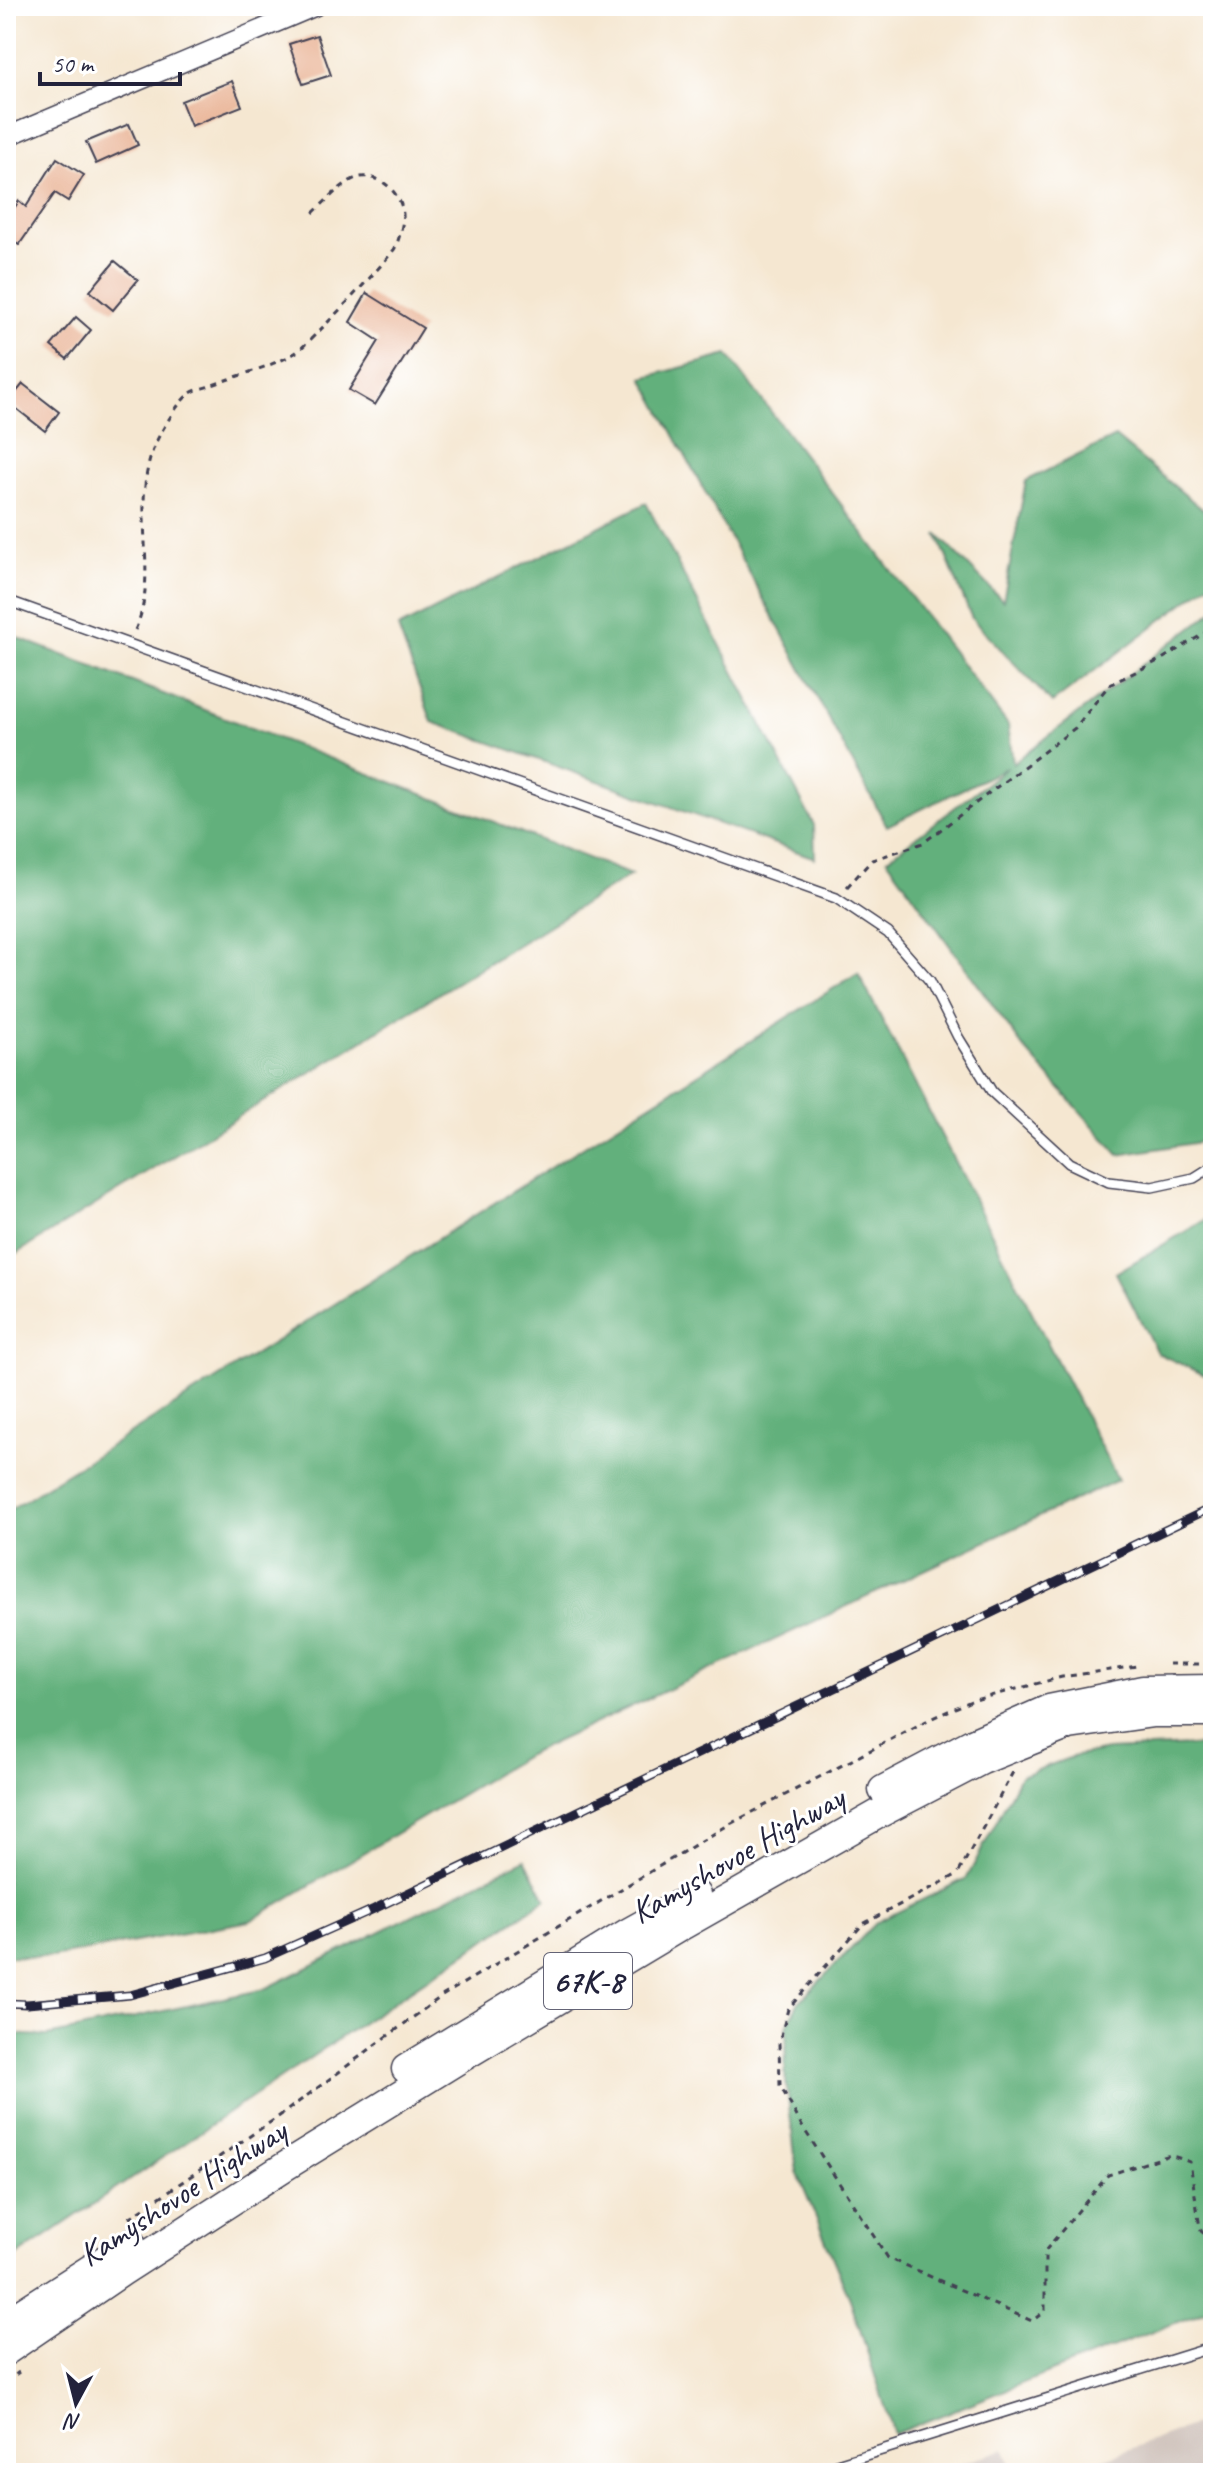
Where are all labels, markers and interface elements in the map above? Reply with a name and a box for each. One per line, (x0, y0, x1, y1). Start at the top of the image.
scale bar (40, 36, 180, 86)
text: 50 m (52, 49, 95, 79)
street label: Kamyshovoe Highway (623, 1774, 855, 1933)
road number: 67К-8 (544, 1953, 632, 2009)
street label: Kamyshovoe Highway (70, 2107, 297, 2276)
north arrow (36, 2363, 116, 2443)
text: N (62, 2407, 82, 2437)

